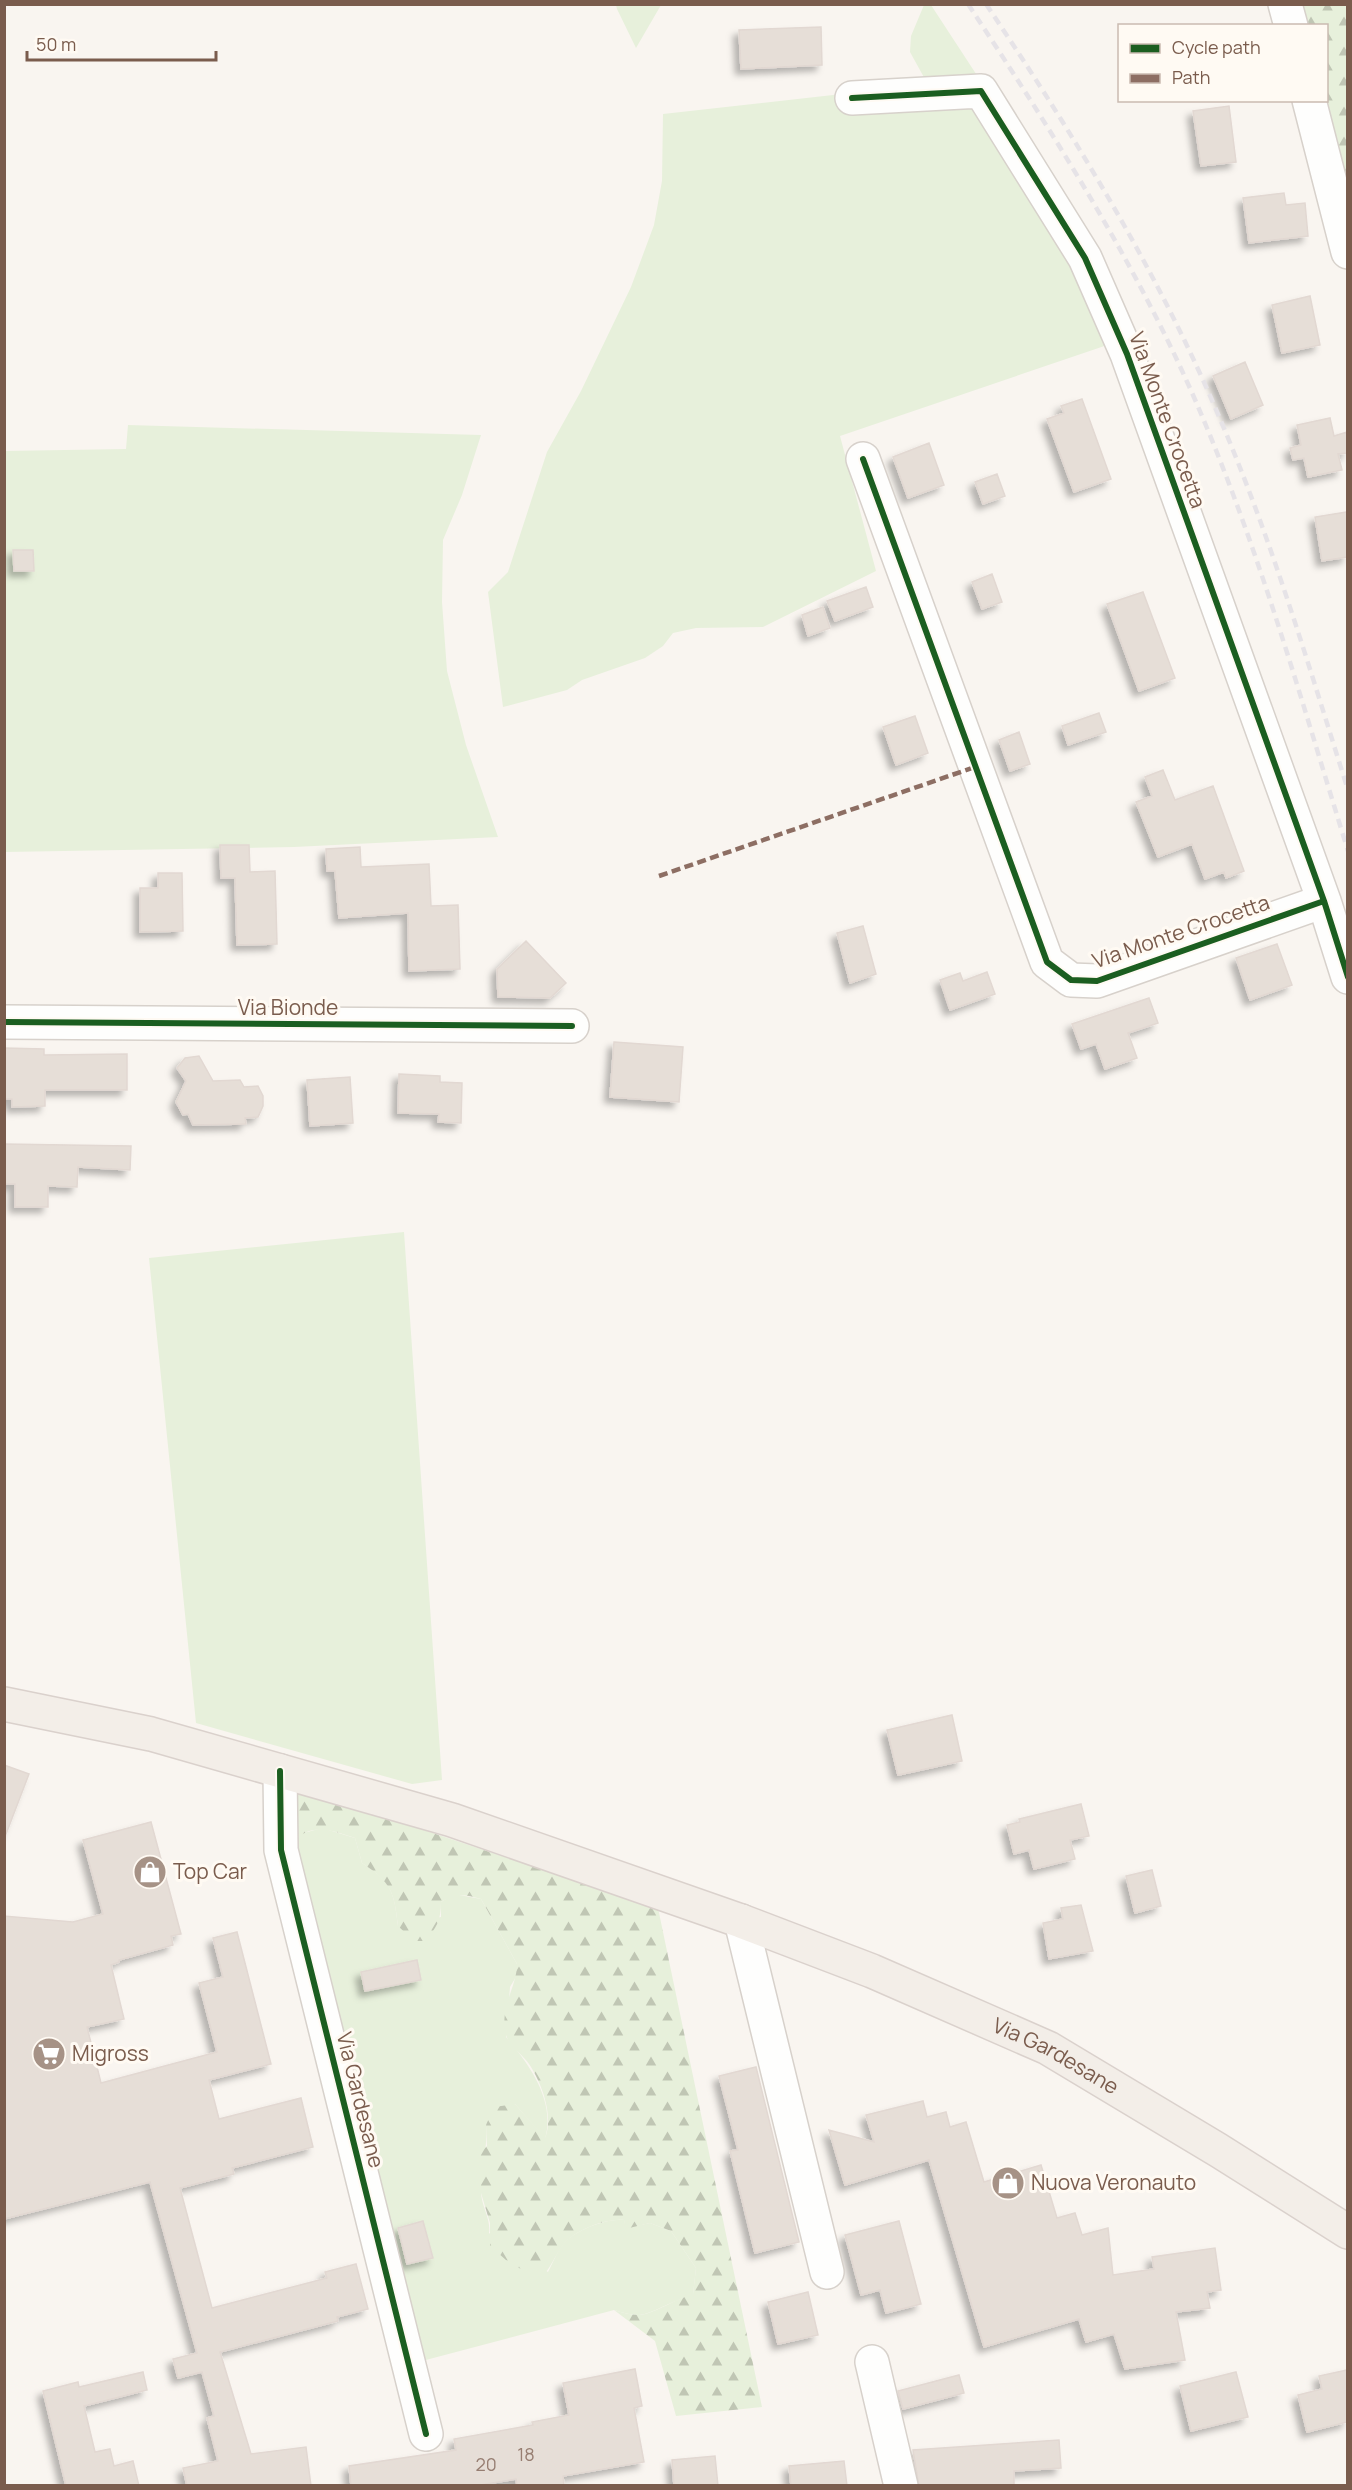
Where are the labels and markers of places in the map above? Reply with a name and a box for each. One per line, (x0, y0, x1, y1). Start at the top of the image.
shop icon: Top Car (132, 1854, 168, 1890)
place label: Top Car (173, 1857, 248, 1885)
supermarket icon: Migross (31, 2036, 67, 2072)
place label: Migross (72, 2039, 149, 2067)
shop icon: Nuova Veronauto (990, 2165, 1026, 2201)
place label: Nuova Veronauto (1031, 2168, 1196, 2196)

